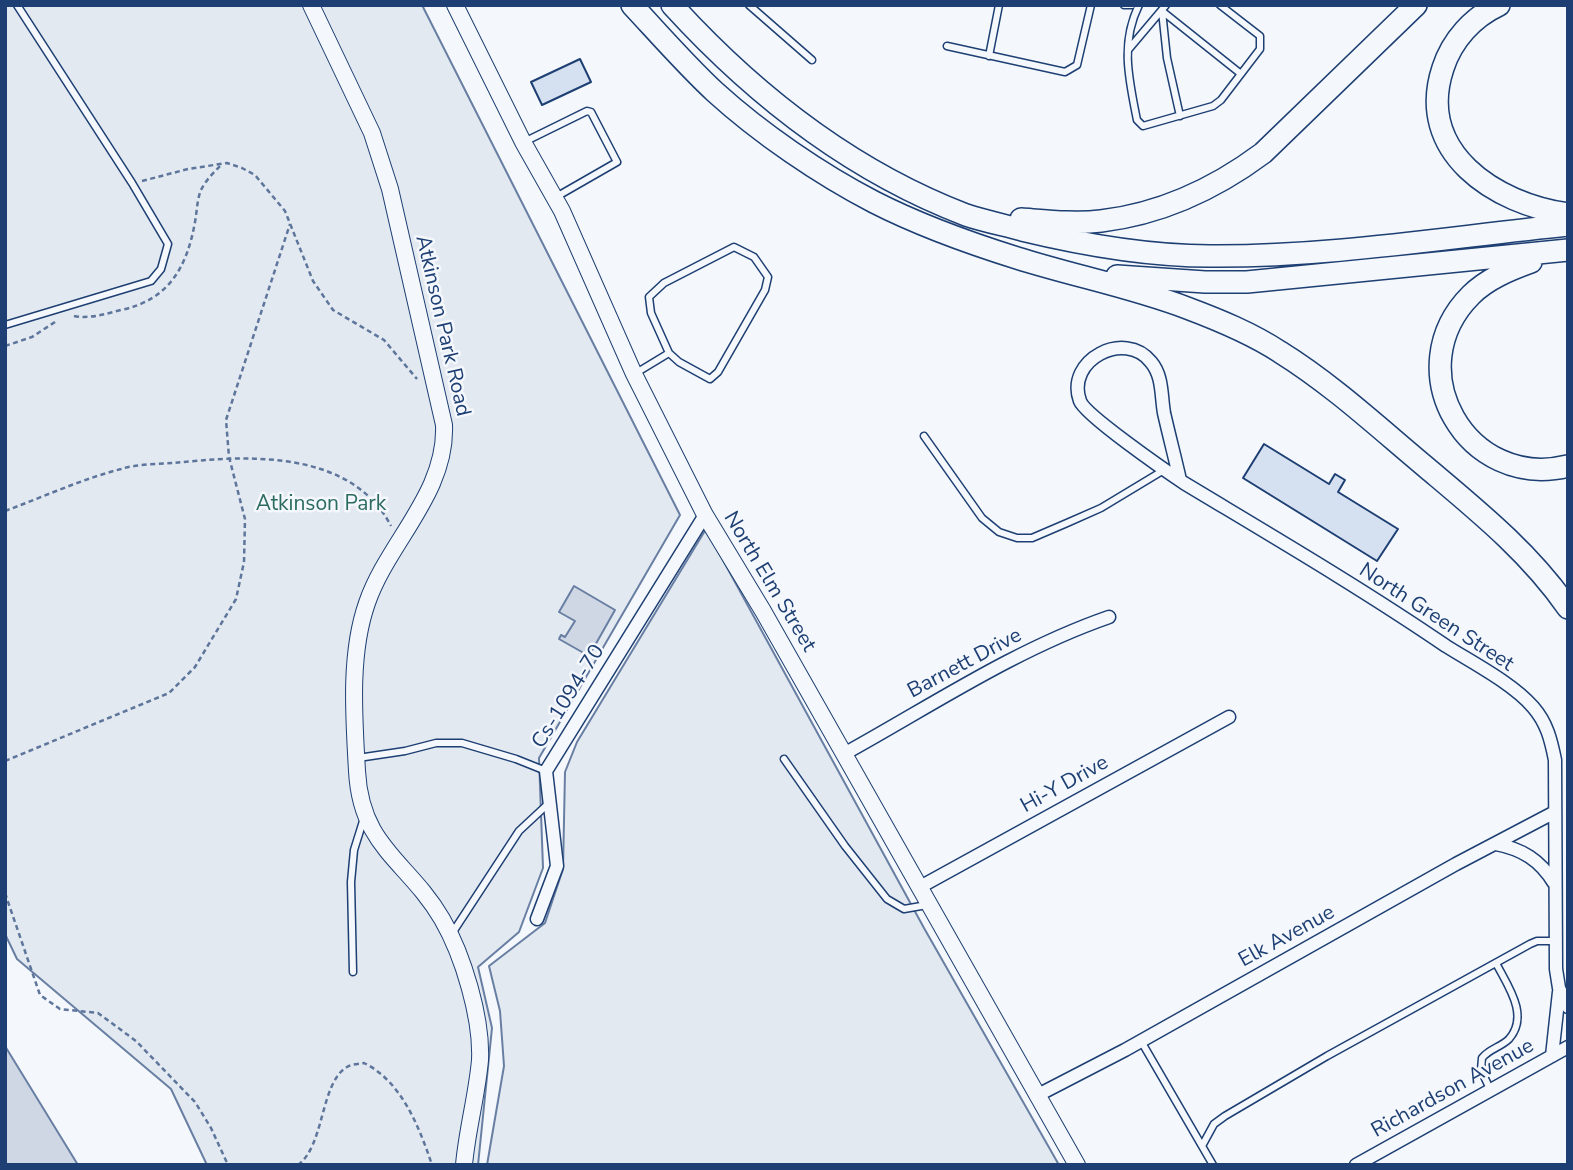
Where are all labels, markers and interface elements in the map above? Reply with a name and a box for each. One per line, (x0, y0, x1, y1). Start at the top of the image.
street label: Atkinson Park Road (409, 233, 475, 419)
park label: Atkinson Park (256, 492, 386, 518)
street label: North Elm Street (717, 507, 821, 657)
street label: North Green Street (1354, 559, 1518, 677)
street label: Barnett Drive (904, 623, 1026, 705)
street label: Cs-1094-70 (527, 641, 611, 753)
street label: Hi-Y Drive (1017, 751, 1113, 819)
street label: Elk Avenue (1235, 900, 1339, 974)
street label: Richardson Avenue (1367, 1034, 1539, 1144)

